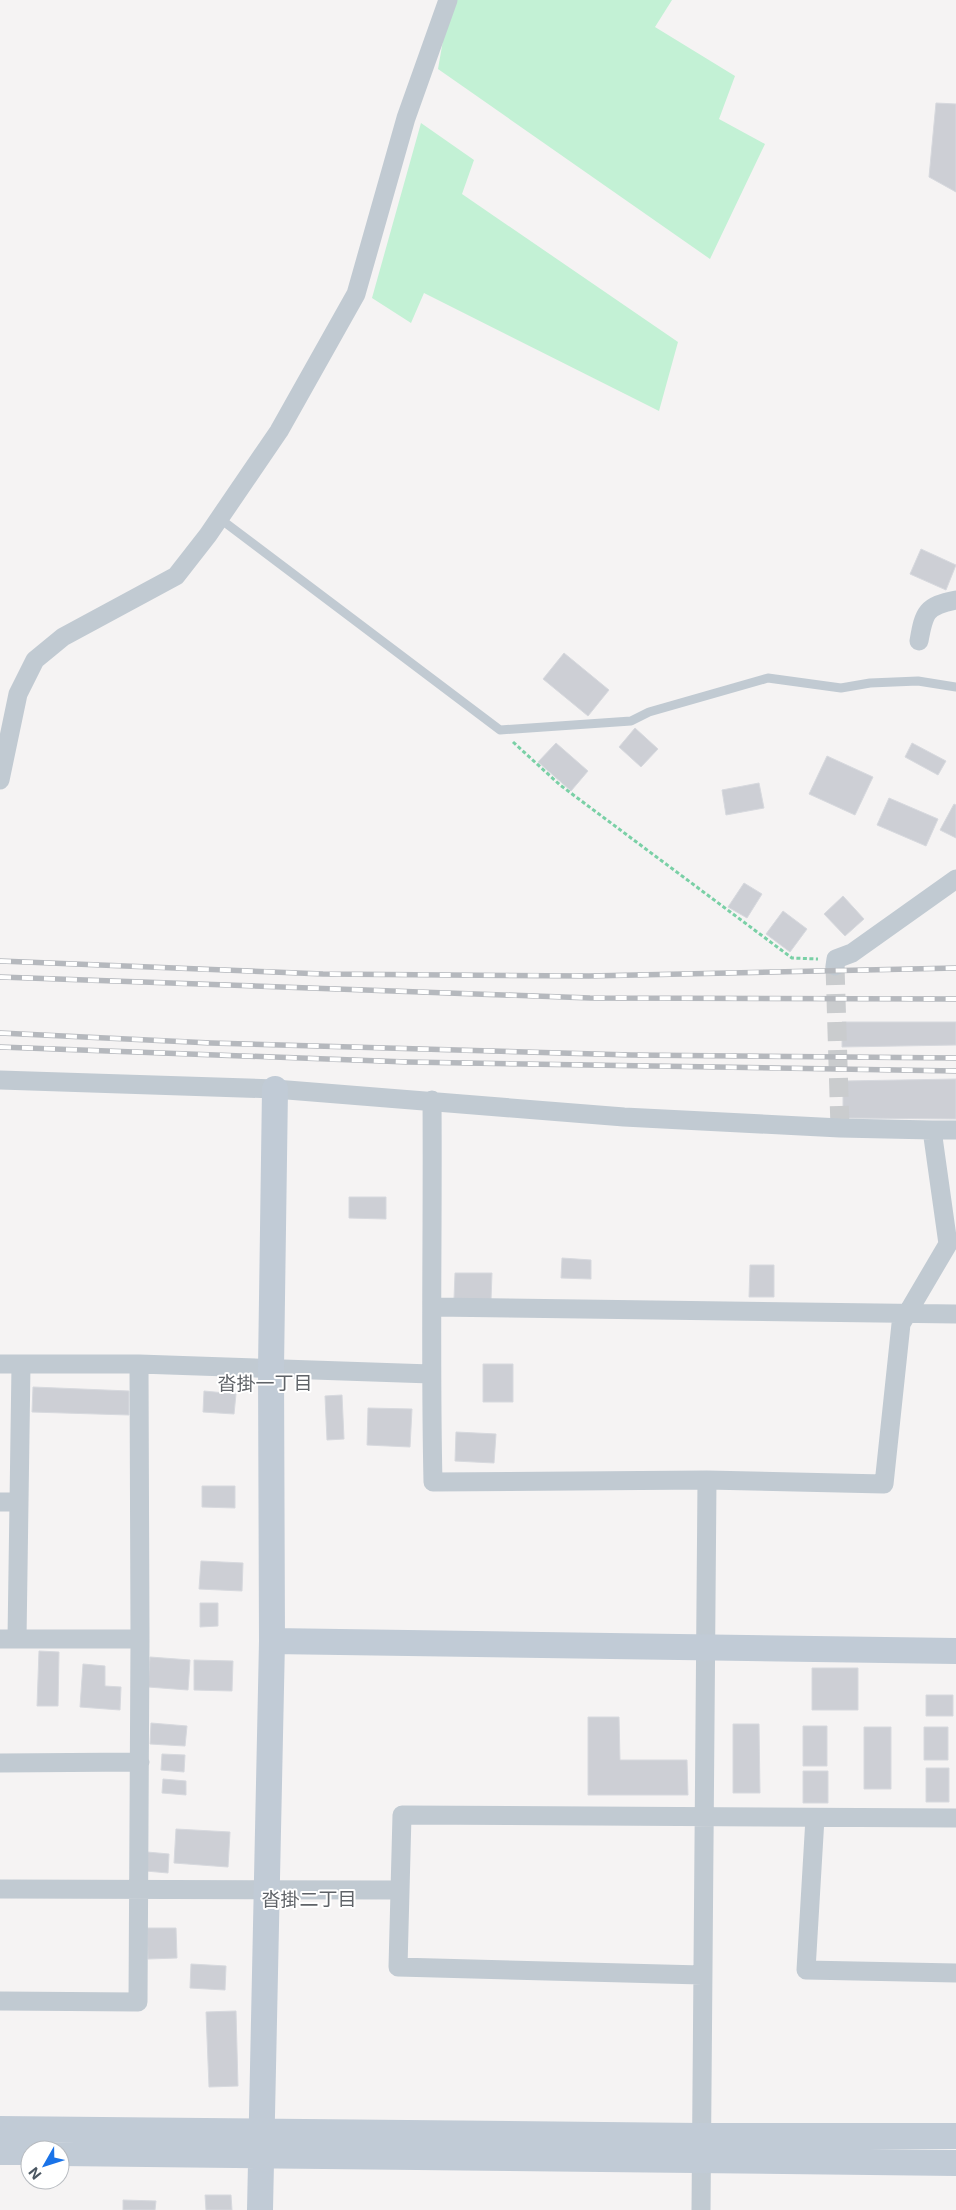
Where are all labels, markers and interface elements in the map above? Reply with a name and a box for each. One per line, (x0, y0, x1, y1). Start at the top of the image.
district label: 沓掛一丁目 (217, 1372, 313, 1395)
district label: 沓掛二丁目 (261, 1888, 357, 1911)
north arrow (20, 2140, 70, 2190)
text: N (25, 2164, 44, 2183)

